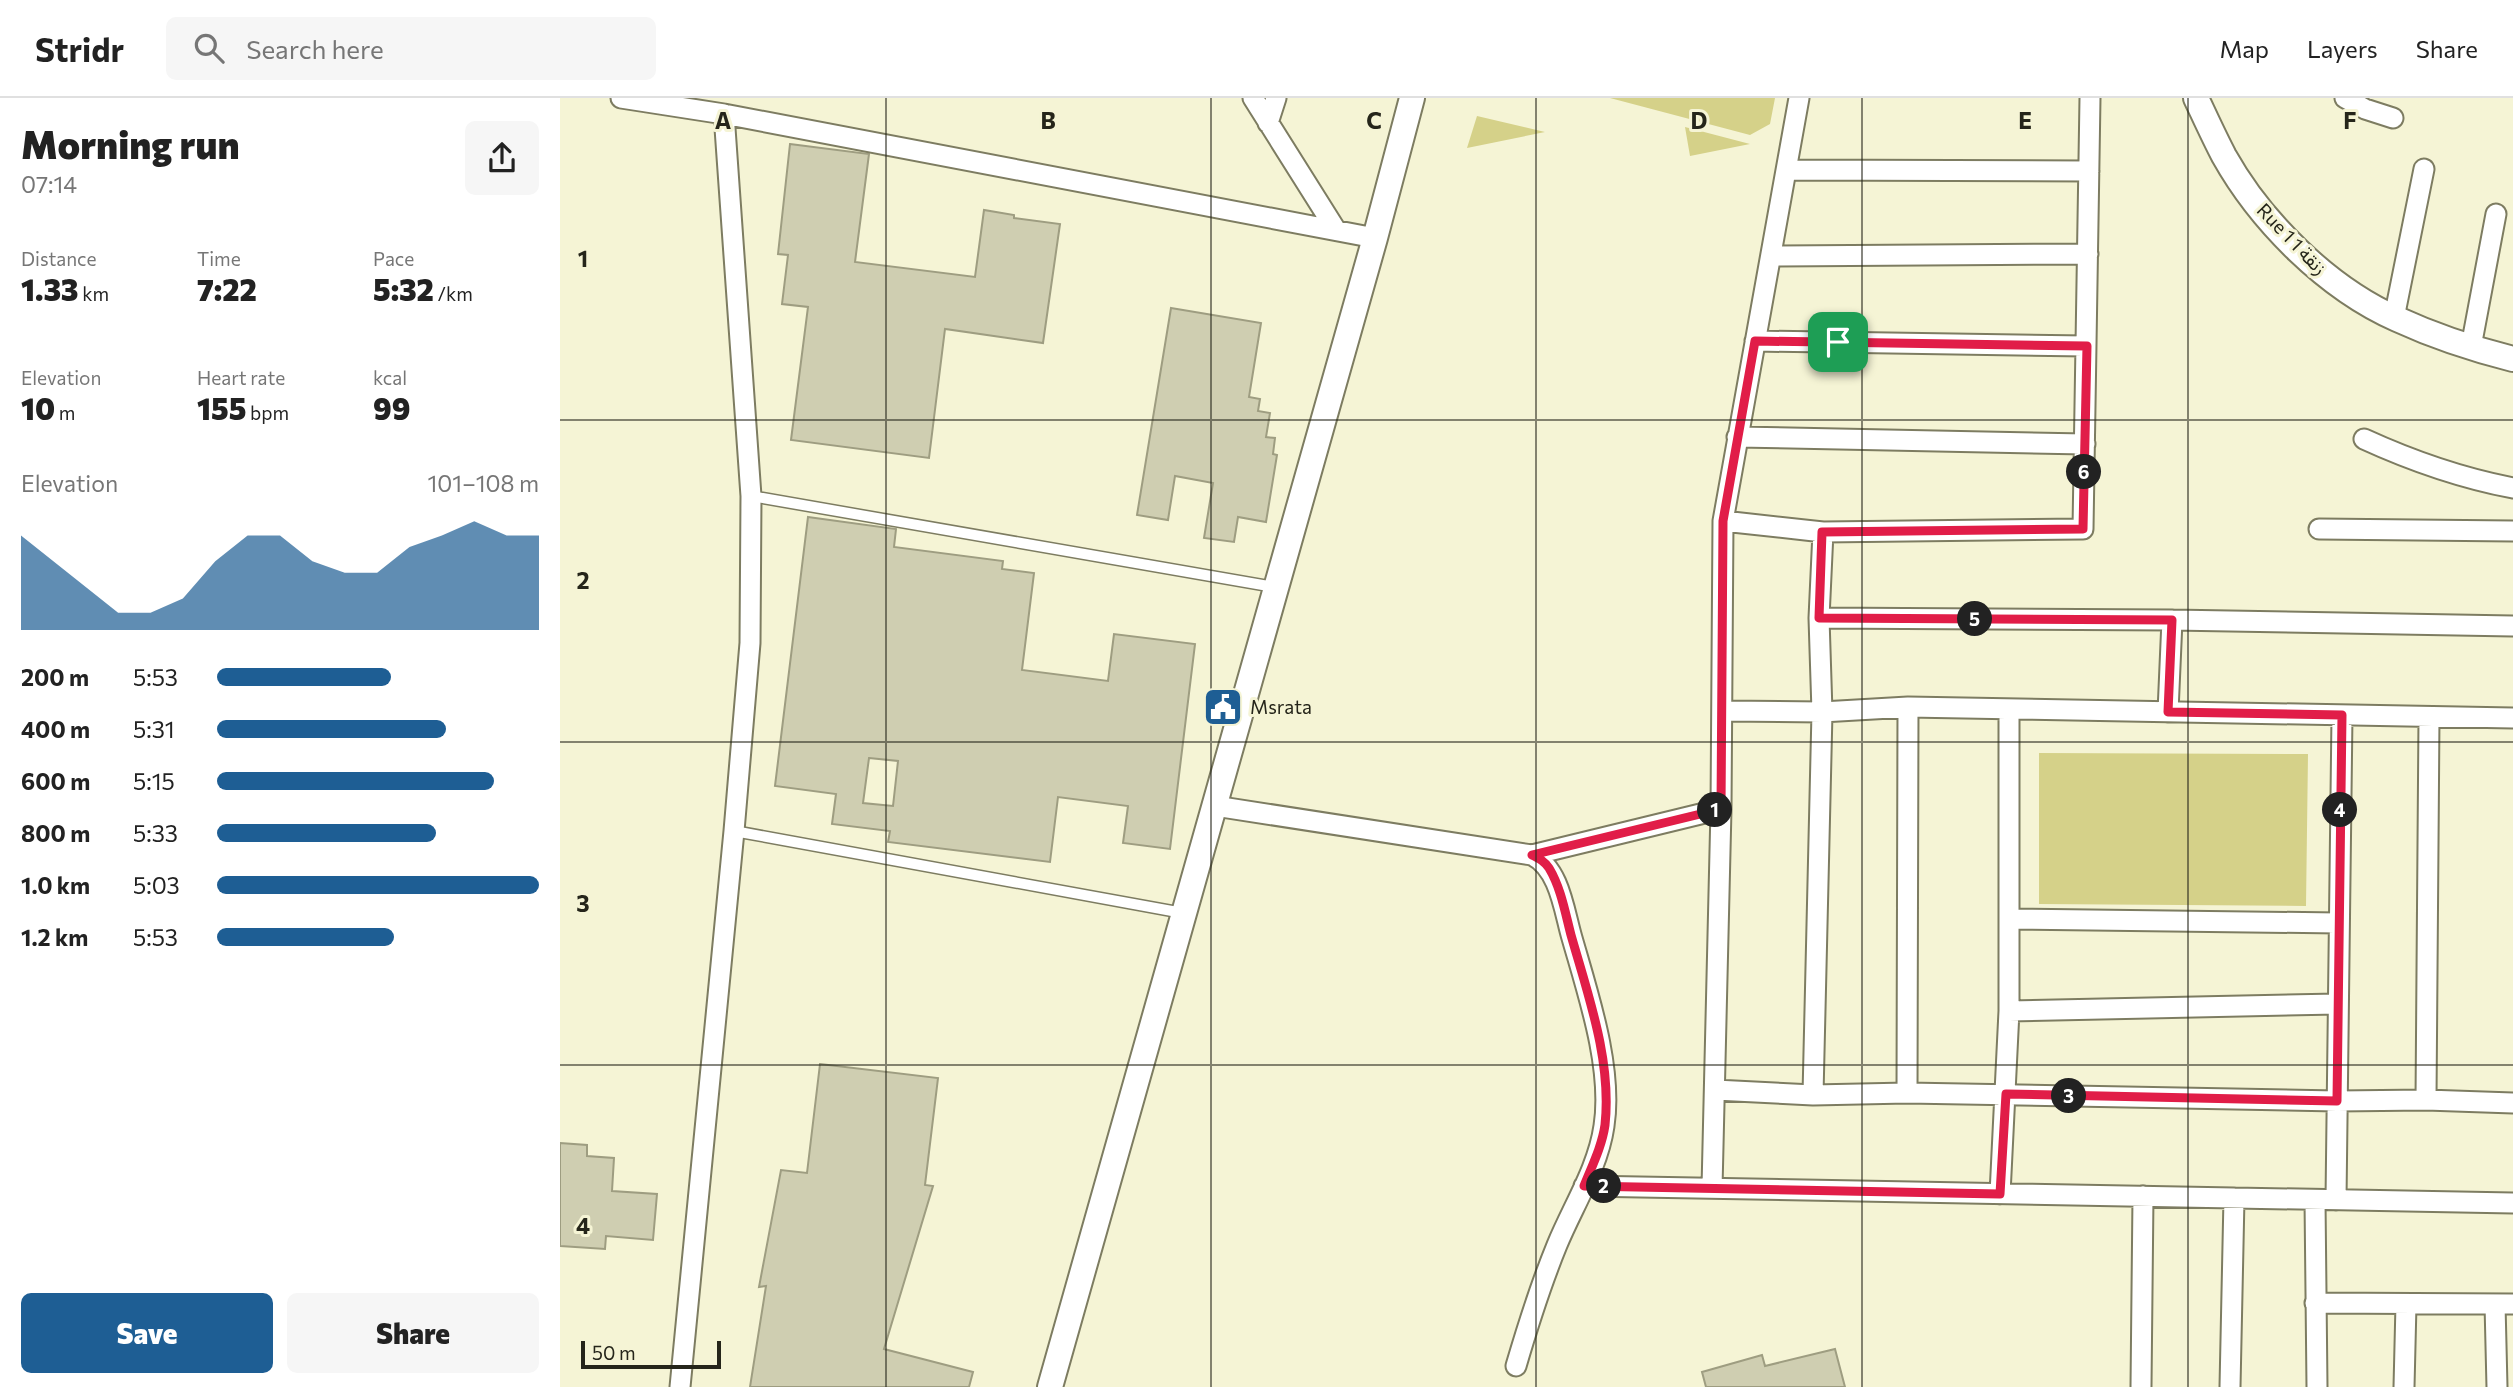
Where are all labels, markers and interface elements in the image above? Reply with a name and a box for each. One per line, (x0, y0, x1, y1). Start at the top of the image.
search box (166, 17, 656, 80)
text: Stridr (35, 28, 124, 69)
icon: search (190, 29, 228, 67)
text: Search here (246, 33, 384, 64)
text: Map (2220, 34, 2269, 63)
text: Layers (2307, 34, 2378, 63)
text: Share (2416, 34, 2478, 63)
text: A (715, 106, 732, 134)
text: B (1040, 106, 1056, 134)
text: C (1366, 106, 1382, 134)
text: D (1691, 106, 1708, 134)
text: E (2018, 106, 2032, 134)
text: F (2343, 106, 2357, 134)
text: Morning run (21, 120, 240, 167)
button: share (465, 121, 539, 195)
text: 07:14 (21, 170, 77, 198)
street label: Rue 1 زنقة 1 (2252, 198, 2332, 280)
text: 1 (578, 244, 588, 272)
text: Distance (21, 247, 97, 270)
text: Time (197, 247, 241, 270)
text: Pace (373, 247, 414, 270)
text: 1.33 (21, 270, 79, 307)
text: 7:22 (197, 270, 257, 307)
text: 5:32 (373, 270, 434, 307)
text: km (79, 282, 109, 305)
text: /km (434, 282, 473, 305)
pin (1808, 312, 1868, 372)
icon: arrive (1819, 323, 1857, 361)
text: Elevation (21, 366, 101, 389)
text: Heart rate (197, 366, 285, 389)
text: kcal (373, 366, 407, 389)
text: 10 (21, 389, 55, 426)
text: 155 (197, 389, 246, 426)
text: 99 (373, 389, 410, 426)
text: m (55, 401, 75, 424)
text: bpm (246, 401, 289, 424)
pin: 6 (2066, 454, 2102, 490)
text: 6 (2078, 460, 2089, 483)
text: Elevation (21, 469, 118, 497)
text: 101–108 m (428, 469, 539, 497)
text: 2 (576, 566, 590, 594)
pin: 5 (1958, 602, 1992, 636)
text: 5 (1969, 607, 1980, 630)
text: 200 m (21, 663, 89, 691)
text: 5:53 (133, 663, 178, 691)
public building icon: Msrata (1202, 686, 1244, 728)
place label: Msrata (1250, 695, 1312, 718)
text: 400 m (21, 715, 90, 743)
text: 5:31 (133, 715, 175, 743)
text: 600 m (21, 767, 90, 795)
text: 5:15 (133, 767, 175, 795)
pin: 1 (1698, 792, 1732, 828)
pin: 4 (2322, 792, 2358, 828)
text: 1 (1710, 798, 1719, 821)
text: 4 (2334, 798, 2345, 821)
text: 800 m (21, 819, 90, 847)
text: 5:33 (133, 819, 178, 847)
text: 1.0 km (21, 871, 90, 899)
text: 5:03 (133, 871, 180, 899)
text: 3 (576, 889, 590, 917)
text: 1.2 km (21, 923, 88, 951)
text: 5:53 (133, 923, 178, 951)
pin: 3 (2052, 1079, 2086, 1114)
text: 3 (2063, 1084, 2074, 1107)
pin: 2 (1586, 1168, 1622, 1204)
text: 2 (1598, 1174, 1609, 1197)
text: 4 (576, 1211, 590, 1239)
button: Save (21, 1293, 273, 1373)
button: Share (287, 1293, 539, 1373)
scale bar (581, 1338, 721, 1370)
text: 50 m (592, 1341, 636, 1364)

